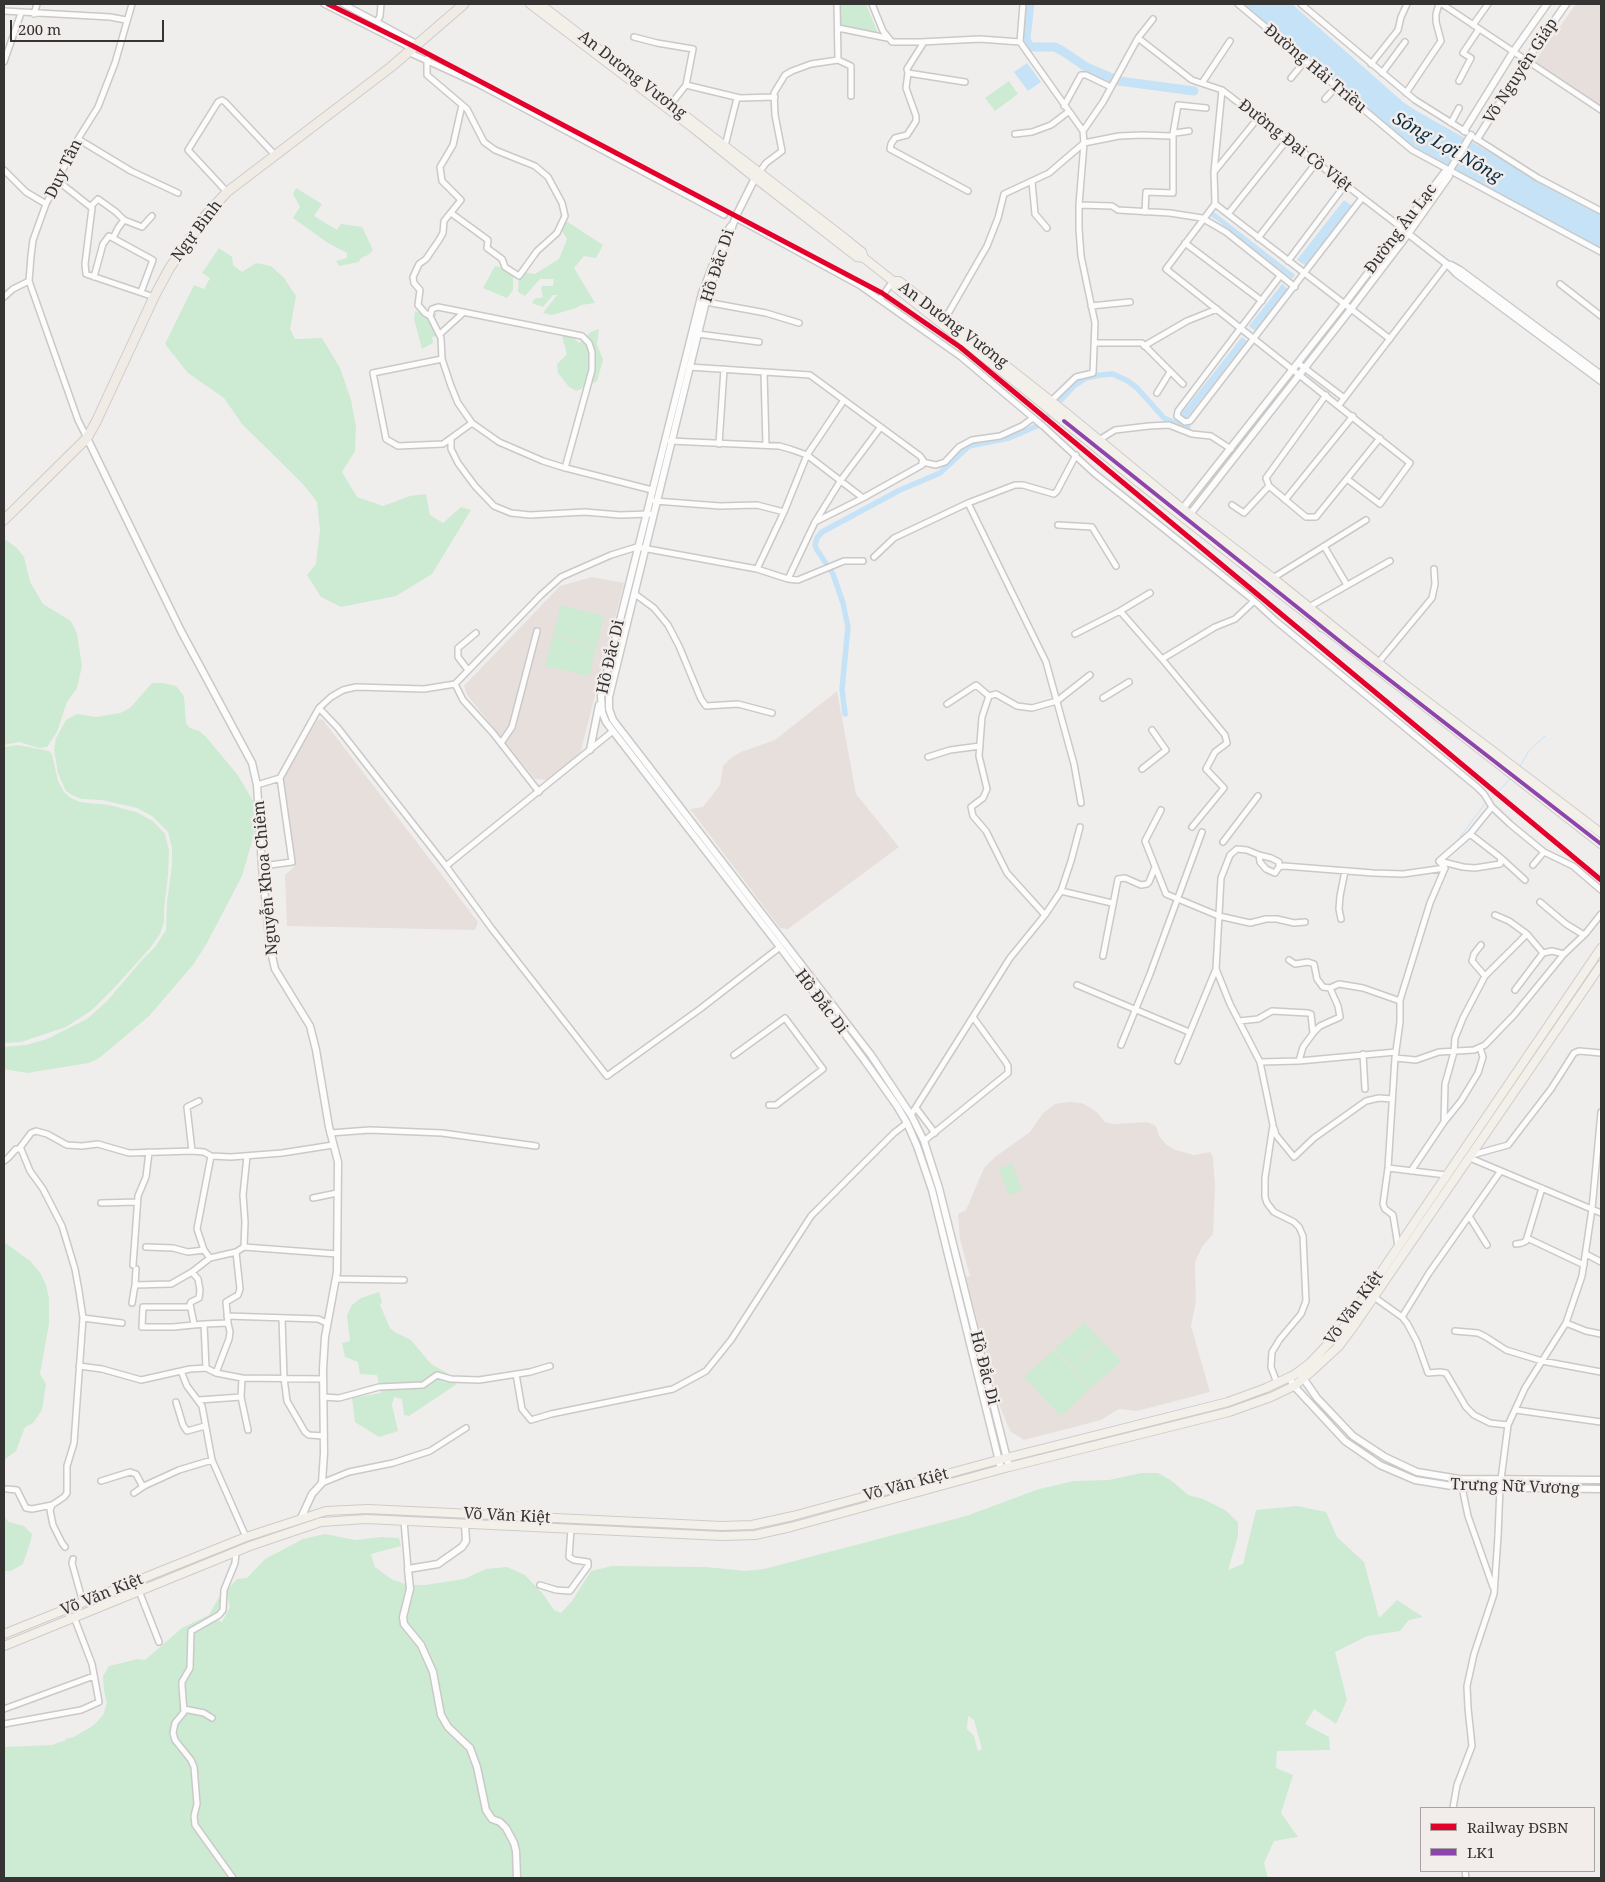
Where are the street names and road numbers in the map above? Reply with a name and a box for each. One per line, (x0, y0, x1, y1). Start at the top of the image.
street label: Võ Nguyên Giáp (1480, 15, 1562, 127)
street label: Đường Hải Triều (1260, 21, 1370, 117)
street label: An Dương Vương (574, 27, 690, 123)
street label: Đường Đại Cồ Việt (1234, 96, 1356, 196)
street label: Duy Tân (41, 136, 87, 202)
street label: Đường Âu Lạc (1361, 180, 1441, 278)
street label: Ngự Bình (168, 197, 226, 265)
street label: Hồ Đắc Di (697, 227, 739, 305)
street label: An Dương Vương (895, 278, 1011, 372)
street label: Hồ Đắc Di (593, 618, 629, 696)
street label: Nguyễn Khoa Chiêm (250, 800, 282, 956)
street label: Hồ Đắc Di (791, 966, 851, 1038)
street label: Võ Văn Kiệt (1321, 1267, 1387, 1349)
street label: Hồ Đắc Di (966, 1329, 1002, 1407)
street label: Võ Văn Kiệt (861, 1464, 951, 1506)
street label: Trưng Nữ Vương (1450, 1475, 1580, 1499)
street label: Võ Văn Kiệt (463, 1504, 551, 1528)
street label: Võ Văn Kiệt (58, 1570, 146, 1620)

